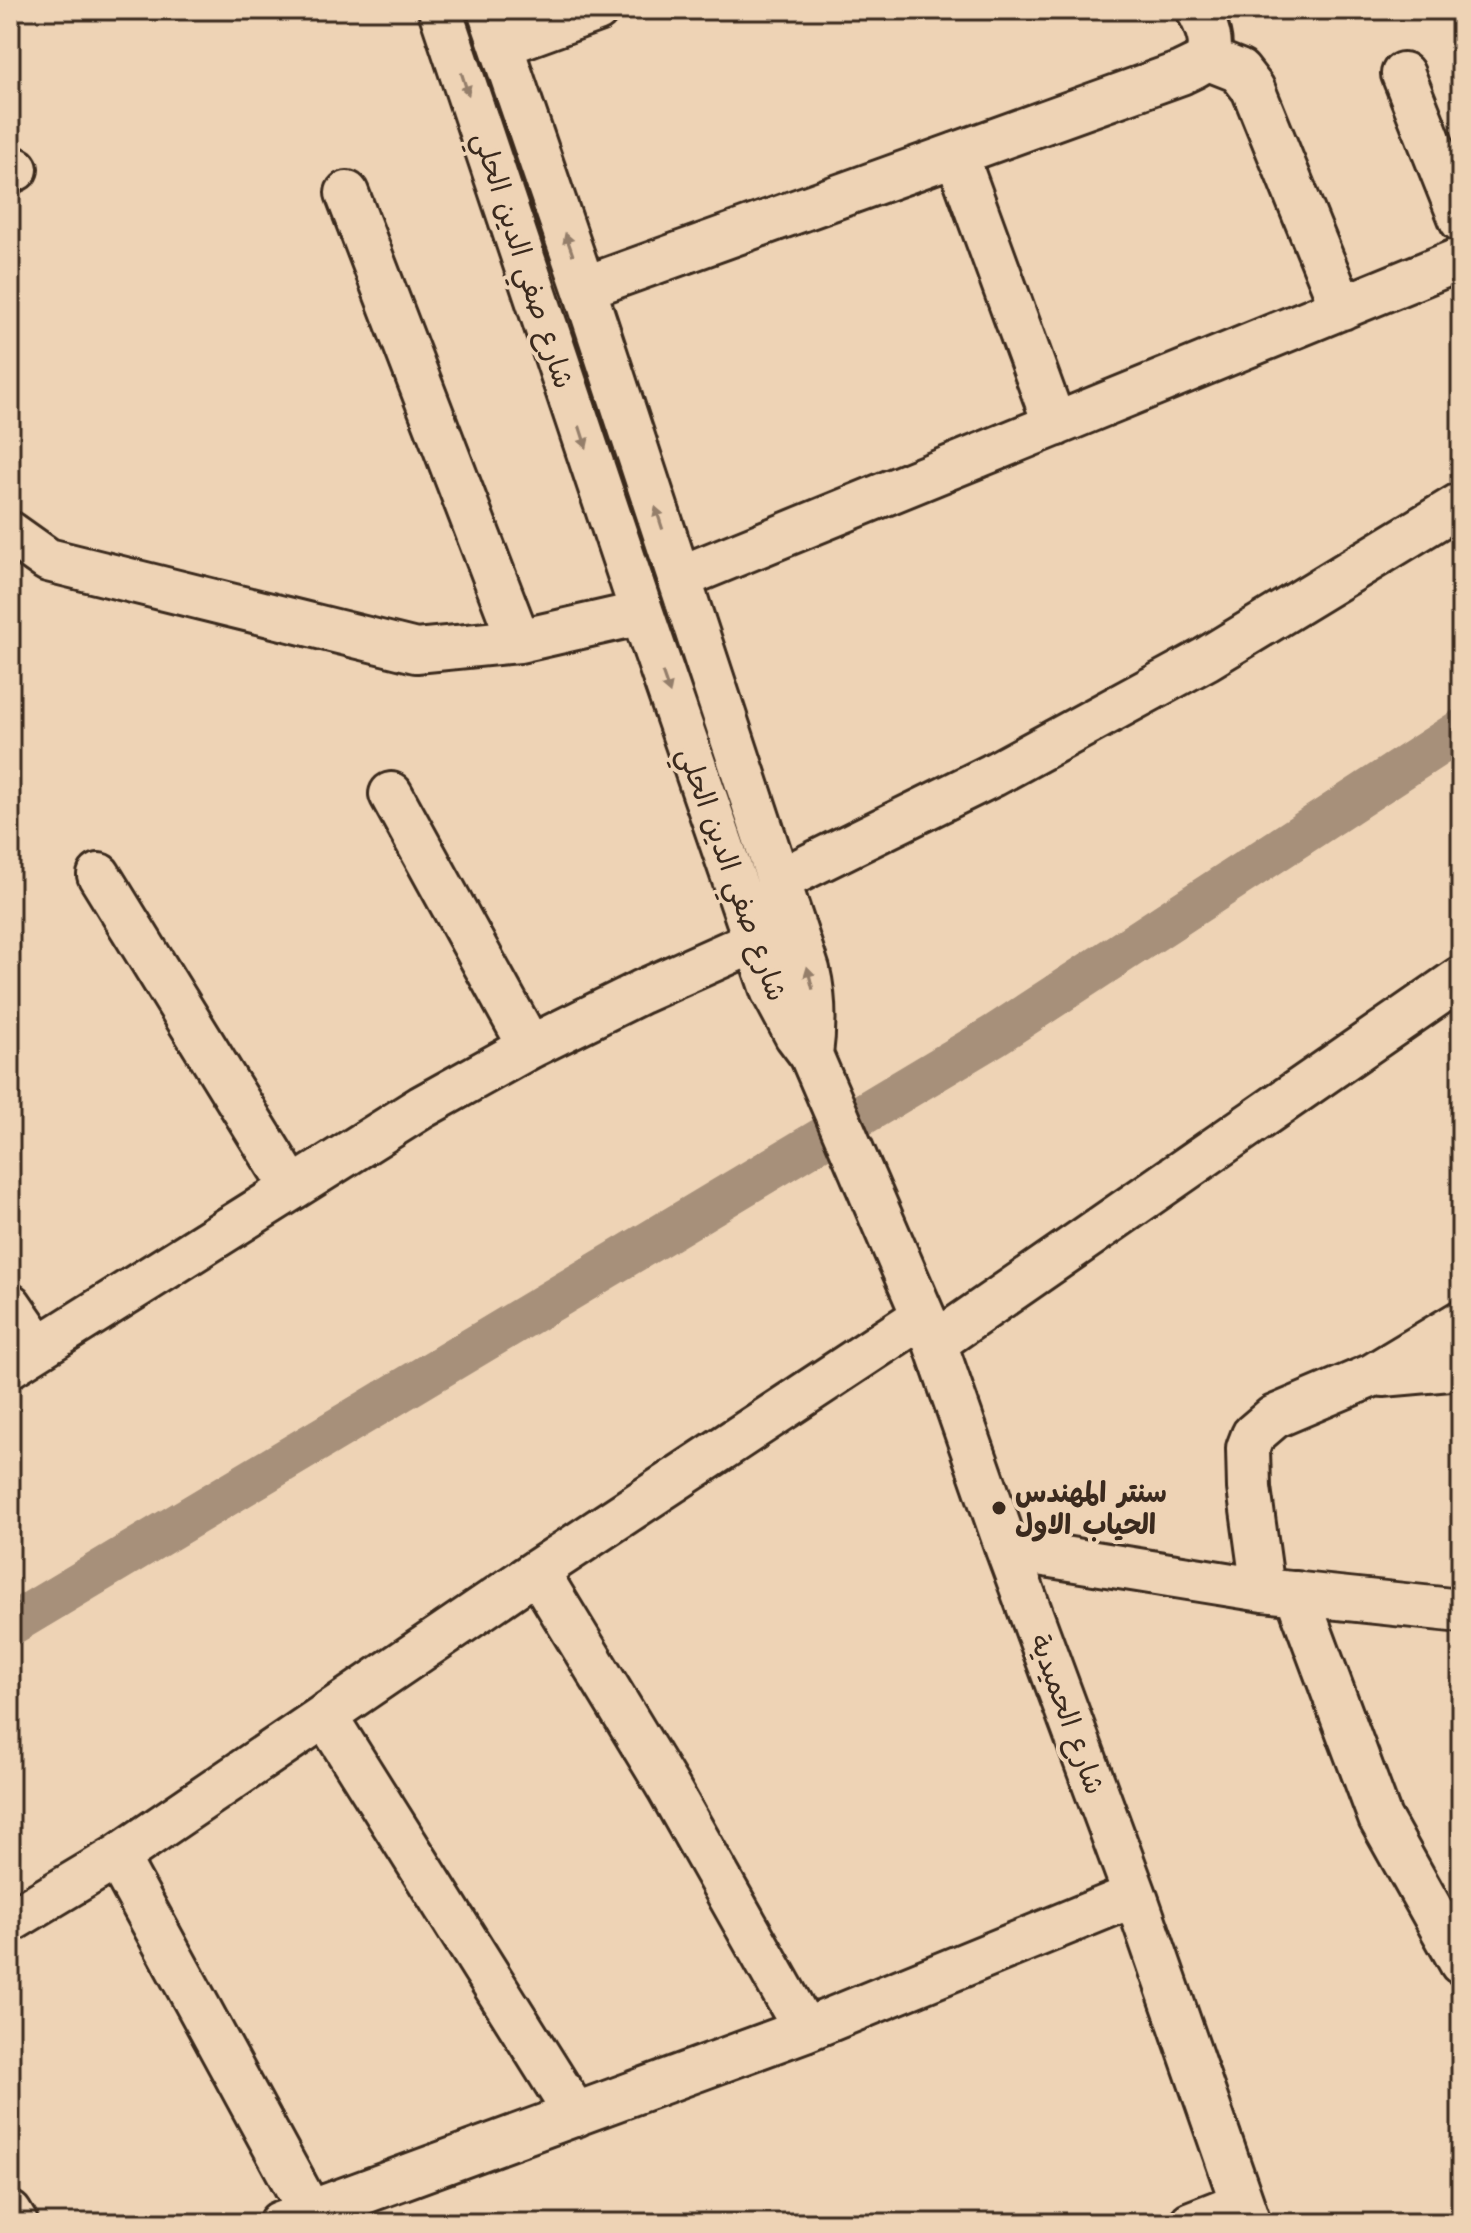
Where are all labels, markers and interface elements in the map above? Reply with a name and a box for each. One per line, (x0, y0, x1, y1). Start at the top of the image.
one-way arrow (460, 72, 472, 96)
street label: شارع صفي الدين الحلي (459, 127, 582, 395)
one-way arrow (563, 232, 575, 256)
one-way arrow (578, 425, 590, 449)
one-way arrow (652, 505, 665, 529)
one-way arrow (661, 671, 673, 695)
street label: شارع صفي الدين الحلي (664, 742, 796, 1008)
one-way arrow (803, 965, 815, 990)
place label: سنتر المهندس الحياب الاول (1015, 1474, 1167, 1545)
marker: سنتر المهندس الحياب الاول (990, 1499, 1008, 1517)
street label: شارع الحميدية (1020, 1629, 1114, 1800)

